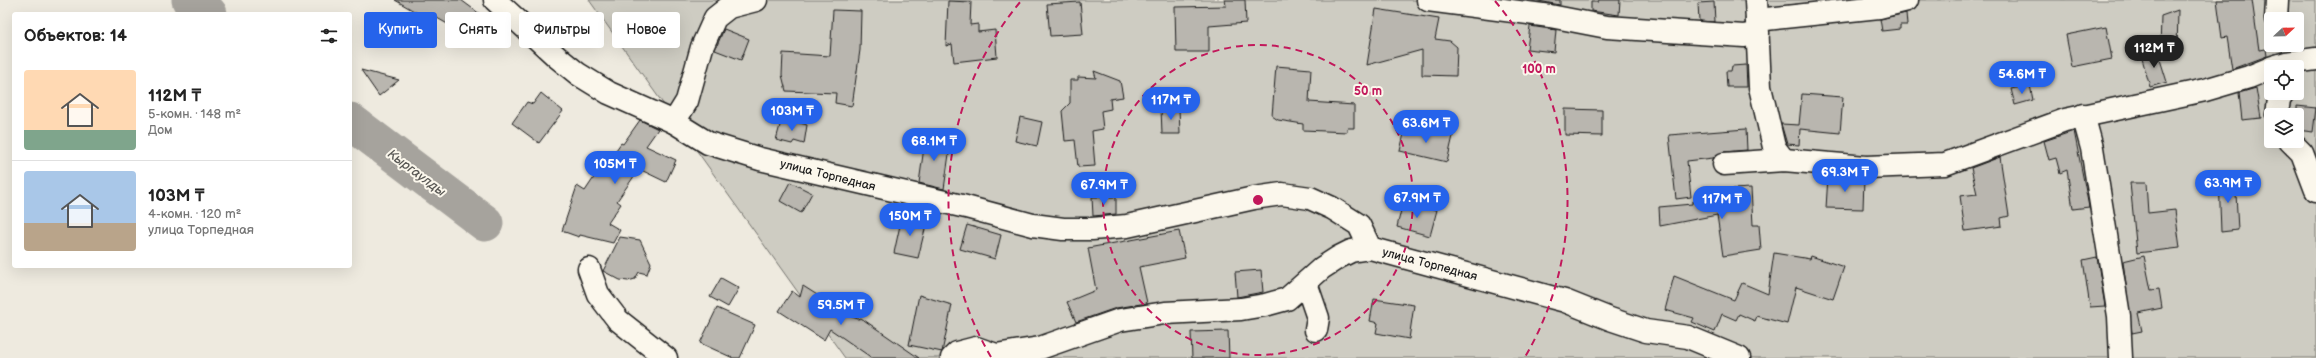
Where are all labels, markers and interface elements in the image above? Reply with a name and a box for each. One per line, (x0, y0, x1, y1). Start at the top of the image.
chip: Купить (364, 12, 437, 48)
chip: Снять (445, 12, 511, 48)
chip: Фильтры (519, 12, 604, 48)
chip: Новое (612, 12, 680, 48)
north arrow (2264, 12, 2304, 52)
map controls (2264, 12, 2304, 148)
icon: filters (318, 25, 340, 47)
text: Объектов: 14 (24, 26, 127, 46)
pin: 112M ₸ (2121, 35, 2187, 69)
text: 112M ₸ (2134, 40, 2174, 56)
button: locate (2264, 60, 2304, 100)
pin: 54.6M ₸ (1985, 61, 2059, 95)
text: 100 m (1522, 62, 1556, 77)
text: 54.6M ₸ (1998, 66, 2046, 82)
text: 50 m (1354, 84, 1382, 99)
icon: home (56, 86, 104, 134)
text: 112M ₸ (148, 86, 201, 106)
pin: 117M ₸ (1138, 87, 1204, 121)
text: 117M ₸ (1151, 92, 1191, 108)
pin: 103M ₸ (759, 98, 825, 132)
text: 103M ₸ (771, 103, 813, 119)
text: 5-комн. · 148 m² (148, 106, 241, 122)
button: layers (2264, 108, 2304, 148)
pin: 63.6M ₸ (1389, 110, 1463, 144)
text: 63.6M ₸ (1402, 115, 1450, 131)
text: Дом (148, 122, 173, 138)
pin: 68.1M ₸ (897, 128, 971, 162)
text: 68.1M ₸ (911, 133, 957, 149)
water label: Кыргаулды (384, 146, 449, 200)
pin: 105M ₸ (582, 151, 648, 185)
text: 105M ₸ (594, 156, 636, 172)
street label: улица Торпедная (779, 156, 878, 195)
pin: 69.3M ₸ (1808, 159, 1882, 193)
text: 69.3M ₸ (1821, 164, 1869, 180)
pin: 63.9M ₸ (2191, 170, 2265, 204)
pin: 67.9M ₸ (1067, 172, 1141, 206)
text: 63.9M ₸ (2204, 175, 2252, 191)
text: 67.9M ₸ (1080, 177, 1128, 193)
pin: 67.9M ₸ (1380, 185, 1454, 219)
text: 103M ₸ (148, 186, 204, 206)
pin: 117M ₸ (1689, 186, 1755, 220)
icon: home (56, 187, 104, 235)
text: 67.9M ₸ (1393, 190, 1441, 206)
text: 117M ₸ (1702, 191, 1742, 207)
centre of rings (1251, 193, 1265, 207)
pin: 150M ₸ (877, 203, 943, 237)
text: 4-комн. · 120 m² (148, 206, 241, 222)
text: 150M ₸ (889, 208, 931, 224)
text: улица Торпедная (148, 222, 254, 238)
street label: улица Торпедная (1381, 245, 1479, 284)
pin: 59.5M ₸ (804, 292, 878, 326)
text: 59.5M ₸ (817, 297, 865, 313)

